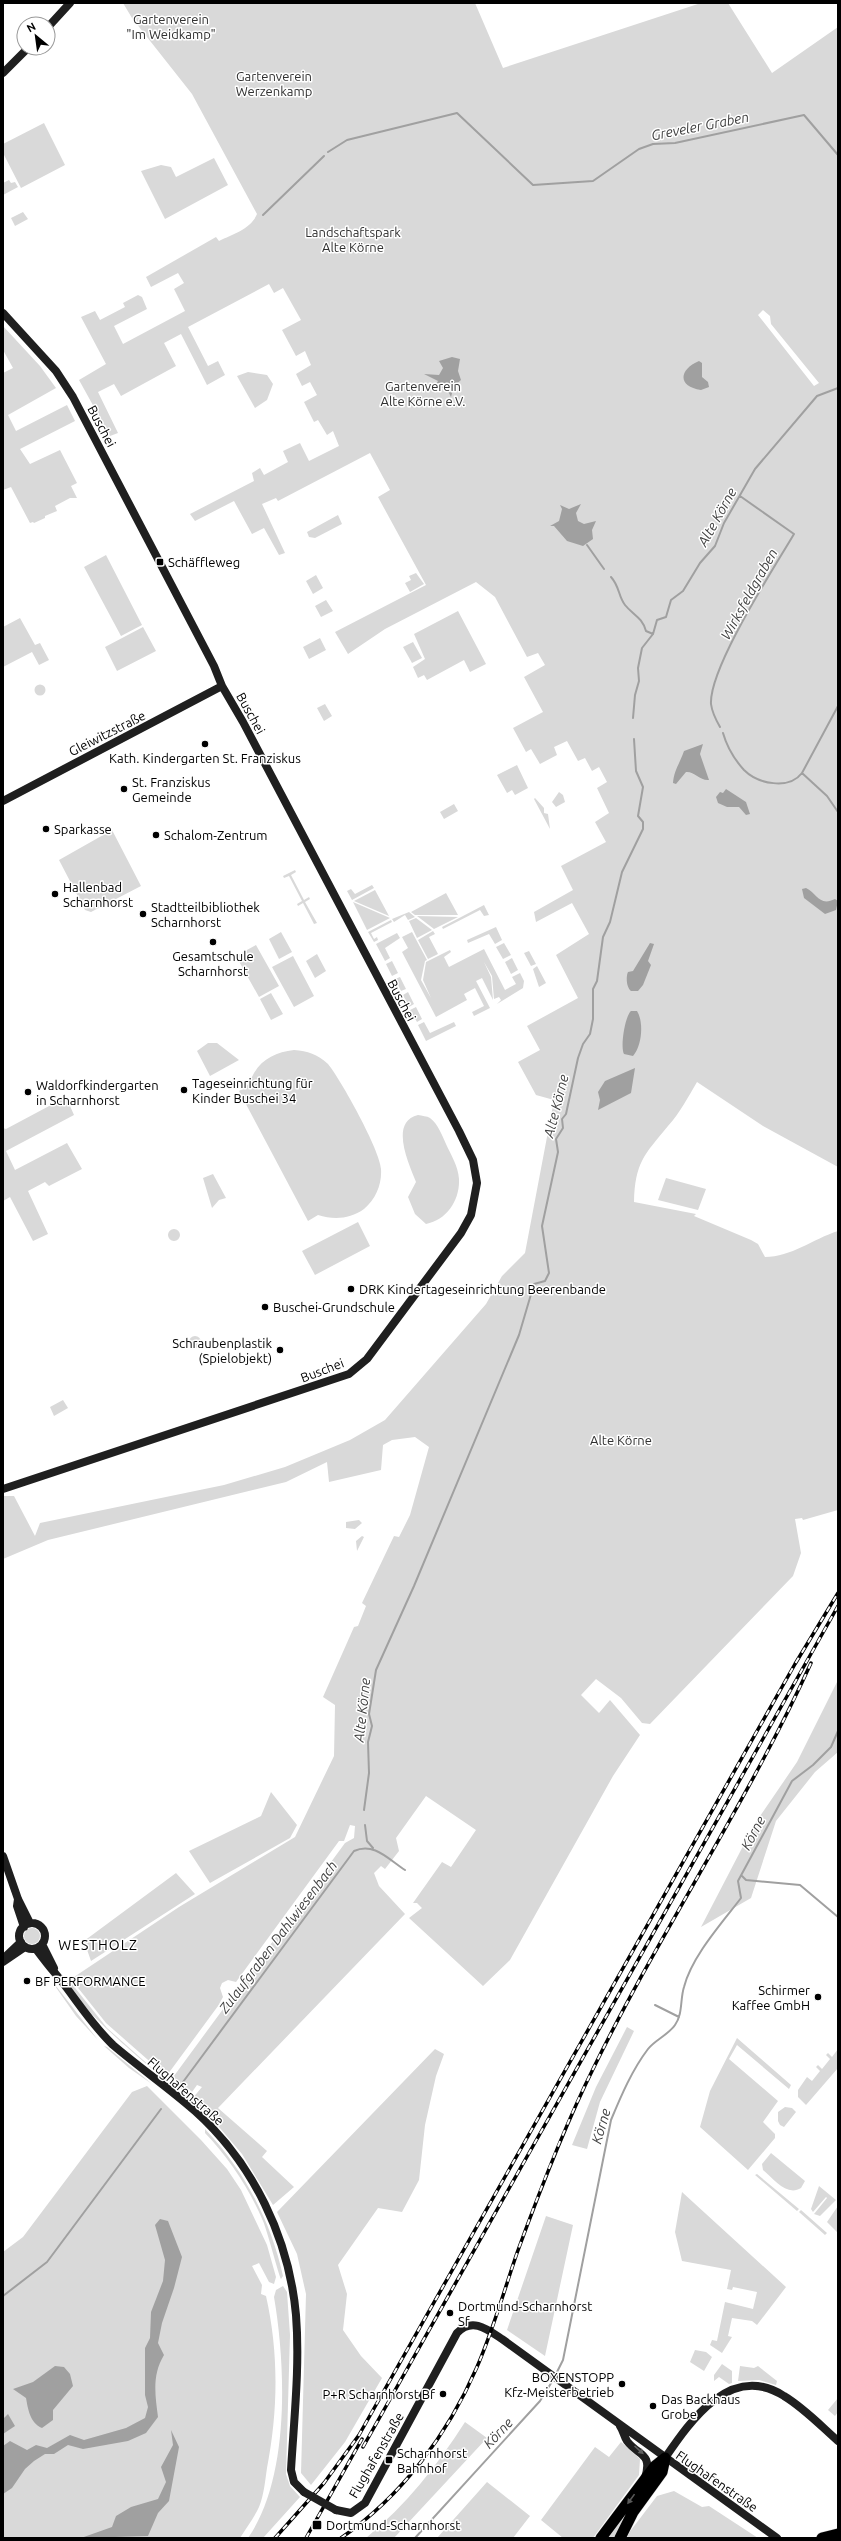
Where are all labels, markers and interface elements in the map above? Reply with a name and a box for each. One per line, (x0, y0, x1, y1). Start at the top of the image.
park label: Gartenverein "Im Weidkamp" (126, 12, 216, 41)
north arrow (16, 16, 56, 56)
text: N (25, 20, 38, 34)
park label: Gartenverein Werzenkamp (236, 69, 312, 98)
water label: Greveler Graben (650, 109, 750, 143)
park label: Landschaftspark Alte Körne (305, 225, 401, 254)
park label: Gartenverein Alte Körne e.V. (380, 379, 466, 408)
street label: Buschei (85, 403, 119, 449)
water label: Alte Körne (694, 485, 740, 550)
water label: Wirksfeldgraben (717, 546, 781, 642)
place label: Schäffleweg (168, 555, 240, 569)
marker: Schäffleweg (155, 557, 165, 567)
street label: Buschei (234, 690, 268, 736)
street label: Gleiwitzstraße (66, 708, 148, 758)
marker: Kath. Kindergarten St. Franziskus (200, 739, 210, 749)
place label: Kath. Kindergarten St. Franziskus (109, 751, 301, 765)
place label: St. Franziskus Gemeinde (132, 775, 211, 804)
marker: St. Franziskus Gemeinde (119, 784, 129, 794)
place label: Sparkasse (54, 822, 112, 836)
marker: Sparkasse (41, 824, 51, 834)
place label: Schalom-Zentrum (164, 828, 268, 842)
marker: Schalom-Zentrum (151, 830, 161, 840)
place label: Hallenbad Scharnhorst (63, 880, 133, 909)
marker: Hallenbad Scharnhorst (50, 889, 60, 899)
place label: Stadtteilbibliothek Scharnhorst (151, 900, 260, 929)
marker: Stadtteilbibliothek Scharnhorst (138, 909, 148, 919)
marker: Gesamtschule Scharnhorst (208, 937, 218, 947)
place label: Gesamtschule Scharnhorst (172, 949, 254, 978)
street label: Buschei (385, 977, 419, 1023)
water label: Alte Körne (540, 1073, 572, 1140)
place label: Tageseinrichtung für Kinder Buschei 34 (192, 1076, 313, 1105)
place label: Waldorfkindergarten in Scharnhorst (36, 1078, 159, 1107)
marker: Tageseinrichtung für Kinder Buschei 34 (179, 1085, 189, 1095)
marker: Waldorfkindergarten in Scharnhorst (23, 1087, 33, 1097)
place label: DRK Kindertageseinrichtung Beerenbande (359, 1282, 606, 1296)
marker: DRK Kindertageseinrichtung Beerenbande (346, 1284, 356, 1294)
place label: Buschei-Grundschule (273, 1300, 395, 1314)
marker: Buschei-Grundschule (260, 1302, 270, 1312)
place label: Schraubenplastik (Spielobjekt) (172, 1336, 272, 1366)
marker: Schraubenplastik (Spielobjekt) (275, 1345, 285, 1355)
street label: Buschei (298, 1355, 346, 1385)
park label: Alte Körne (590, 1433, 652, 1447)
water label: Alte Körne (351, 1677, 373, 1744)
water label: Körne (738, 1813, 768, 1853)
water label: Zulaufgraben Dahlwiesenbach (215, 1858, 340, 2017)
district label: WESTHOLZ (58, 1937, 138, 1953)
place label: BF PERFORMANCE (35, 1974, 146, 1988)
marker: BF PERFORMANCE (22, 1976, 32, 1986)
place label: Schirmer Kaffee GmbH (732, 1983, 810, 2012)
marker: Schirmer Kaffee GmbH (813, 1992, 823, 2002)
street label: Flughafenstraße (145, 2054, 227, 2128)
water label: Körne (588, 2107, 614, 2145)
place label: Dortmund-Scharnhorst Sf (458, 2299, 592, 2328)
marker: Dortmund-Scharnhorst Sf (445, 2308, 455, 2318)
place label: BOXENSTOPP Kfz-Meisterbetrieb (504, 2370, 614, 2399)
marker: BOXENSTOPP Kfz-Meisterbetrieb (617, 2379, 627, 2389)
place label: P+R Scharnhorst Bf (323, 2387, 435, 2401)
marker: P+R Scharnhorst Bf (438, 2389, 448, 2399)
place label: Das Backhaus Grobe (661, 2392, 741, 2421)
marker: Das Backhaus Grobe (648, 2401, 658, 2411)
street label: Flughafenstraße (346, 2410, 406, 2500)
water label: Körne (480, 2414, 516, 2452)
place label: Scharnhorst Bahnhof (397, 2446, 467, 2475)
one-way arrow (633, 2446, 644, 2455)
street label: Flughafenstraße (674, 2448, 760, 2514)
marker: Scharnhorst Bahnhof (384, 2455, 394, 2465)
one-way arrow (627, 2493, 635, 2504)
place label: Dortmund-Scharnhorst (326, 2518, 460, 2532)
marker: Dortmund-Scharnhorst (311, 2519, 323, 2531)

